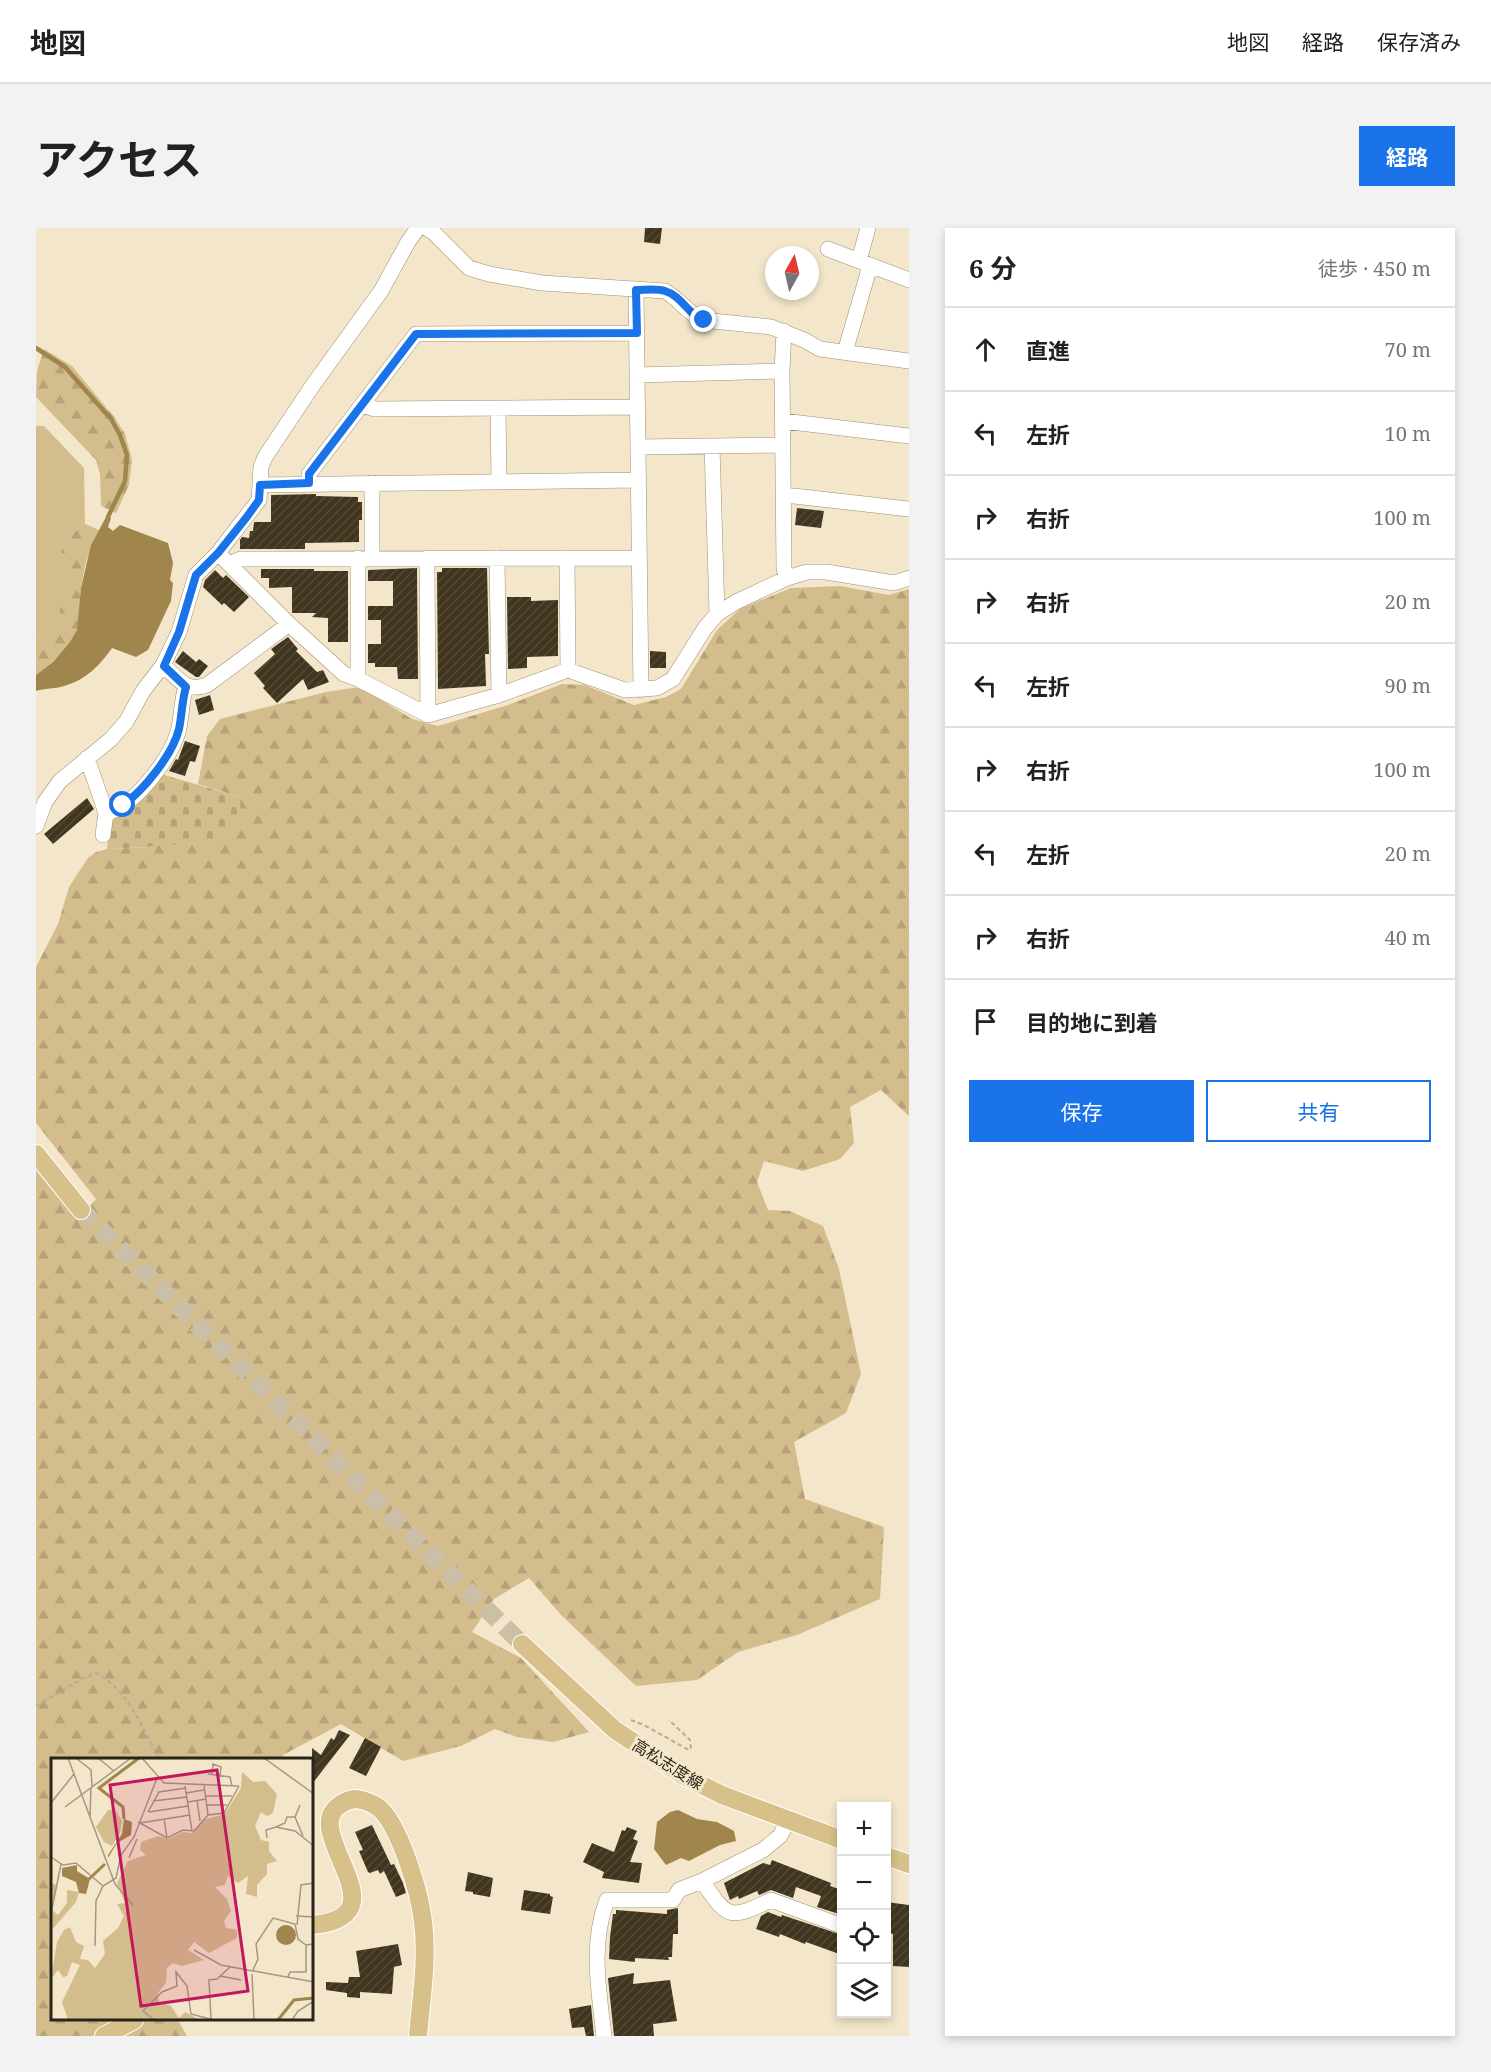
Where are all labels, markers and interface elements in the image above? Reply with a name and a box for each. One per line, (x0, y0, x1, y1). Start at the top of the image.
text: 地図 (30, 23, 86, 61)
text: 地図 (1227, 28, 1269, 56)
text: 経路 (1302, 28, 1344, 56)
text: 保存済み (1377, 28, 1461, 56)
button: 経路 (1359, 126, 1455, 186)
text: アクセス (36, 130, 202, 187)
north arrow (765, 246, 819, 300)
text: 6 分 (969, 250, 1016, 286)
text: 徒歩 · 450 m (1318, 255, 1431, 282)
route end (690, 306, 716, 332)
icon: ahead (969, 333, 1002, 366)
text: 直進 (1026, 335, 1070, 365)
text: 70 m (1385, 336, 1431, 363)
icon: left (969, 417, 1002, 450)
text: 左折 (1026, 419, 1070, 449)
text: 10 m (1385, 420, 1431, 447)
icon: right (969, 501, 1002, 534)
text: 右折 (1026, 503, 1070, 533)
text: 100 m (1373, 504, 1431, 531)
icon: right (969, 585, 1002, 618)
text: 右折 (1026, 587, 1070, 617)
text: 20 m (1385, 588, 1431, 615)
icon: left (969, 669, 1002, 702)
text: 左折 (1026, 671, 1070, 701)
text: 90 m (1385, 672, 1431, 699)
icon: right (969, 753, 1002, 786)
text: 右折 (1026, 755, 1070, 785)
text: 100 m (1373, 756, 1431, 783)
route start (109, 791, 135, 817)
icon: left (969, 837, 1002, 870)
text: 左折 (1026, 839, 1070, 869)
text: 20 m (1385, 840, 1431, 867)
icon: right (969, 921, 1002, 954)
text: 右折 (1026, 923, 1070, 953)
text: 40 m (1385, 924, 1431, 951)
icon: arrive (969, 1005, 1002, 1038)
text: 目的地に到着 (1026, 1007, 1158, 1037)
button: 保存 (969, 1080, 1194, 1142)
button: 共有 (1206, 1080, 1431, 1142)
street label: 高松志度線 (628, 1733, 708, 1795)
inset map (51, 1758, 314, 2021)
map controls (837, 1802, 891, 2018)
button: + (837, 1802, 891, 1856)
button: − (837, 1856, 891, 1910)
button: locate (837, 1910, 891, 1964)
button: layers (837, 1964, 891, 2018)

